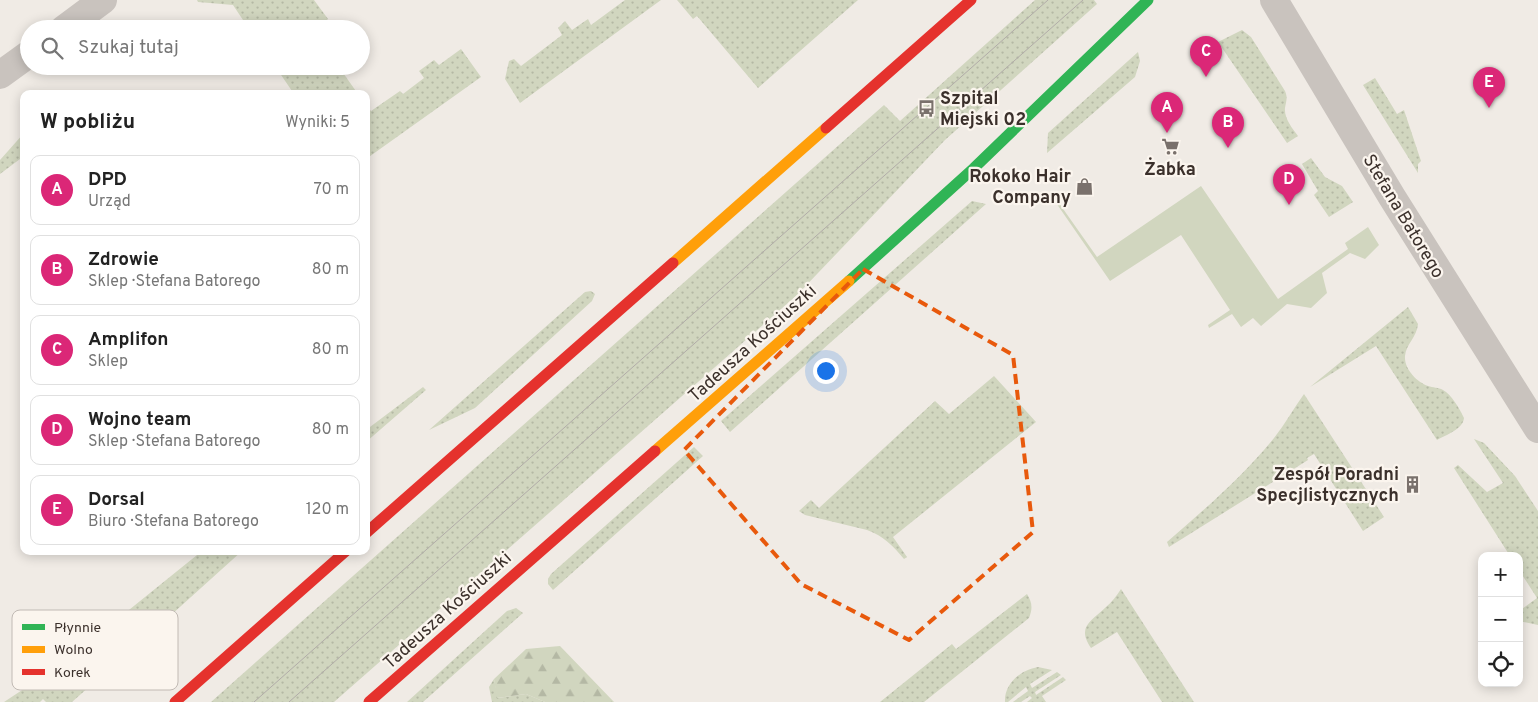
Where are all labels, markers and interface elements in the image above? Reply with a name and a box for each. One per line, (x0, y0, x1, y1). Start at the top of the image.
search box (20, 20, 370, 75)
icon: search (38, 34, 66, 62)
text: Szukaj tutaj (78, 36, 179, 60)
pin: C (1190, 36, 1222, 77)
pin: E (1473, 67, 1505, 108)
place label: Szpital Miejski 02 (940, 88, 1026, 132)
pin: A (1151, 92, 1183, 133)
bus stop icon: Szpital Miejski 02 (916, 98, 936, 118)
pin: B (1212, 107, 1244, 148)
text: W pobliżu (40, 109, 135, 136)
text: Wyniki: 5 (285, 113, 350, 133)
supermarket icon: Żabka (1160, 136, 1180, 156)
street label: Stefana Batorego (1357, 151, 1449, 283)
place label: Żabka (1144, 157, 1196, 182)
pin: D (1273, 164, 1305, 205)
place label: Rokoko Hair Company (969, 166, 1072, 210)
text: DPD (88, 168, 127, 192)
shop icon: Rokoko Hair Company (1075, 176, 1095, 196)
text: A (51, 180, 63, 200)
text: 70 m (314, 180, 349, 200)
text: Urząd (88, 192, 131, 212)
text: Zdrowie (88, 248, 159, 272)
text: B (51, 260, 63, 280)
text: 80 m (312, 260, 349, 280)
text: Sklep · Stefana Batorego (88, 272, 261, 292)
street label: Tadeusza Kościuszki (684, 280, 822, 408)
text: Amplifon (88, 328, 169, 352)
text: C (52, 340, 62, 360)
text: 80 m (312, 340, 349, 360)
text: Sklep (88, 352, 128, 372)
your location (813, 358, 839, 384)
text: Wojno team (88, 408, 191, 432)
text: D (51, 420, 63, 440)
text: 80 m (312, 420, 349, 440)
text: Sklep · Stefana Batorego (88, 432, 261, 452)
place label: Zespół Poradni Specjlistycznych (1256, 464, 1399, 508)
building icon: Zespół Poradni Specjlistycznych (1403, 474, 1423, 494)
text: Dorsal (88, 488, 145, 512)
text: E (52, 500, 62, 520)
text: 120 m (306, 500, 349, 520)
text: Biuro · Stefana Batorego (88, 512, 259, 532)
street label: Tadeusza Kościuszki (379, 547, 517, 675)
map controls (1478, 552, 1523, 687)
button: + (1478, 552, 1523, 597)
button: − (1478, 597, 1523, 642)
legend (12, 610, 178, 690)
text: Płynnie (54, 620, 101, 637)
text: Wolno (54, 642, 93, 659)
button: locate (1478, 642, 1523, 687)
text: Korek (54, 665, 91, 682)

